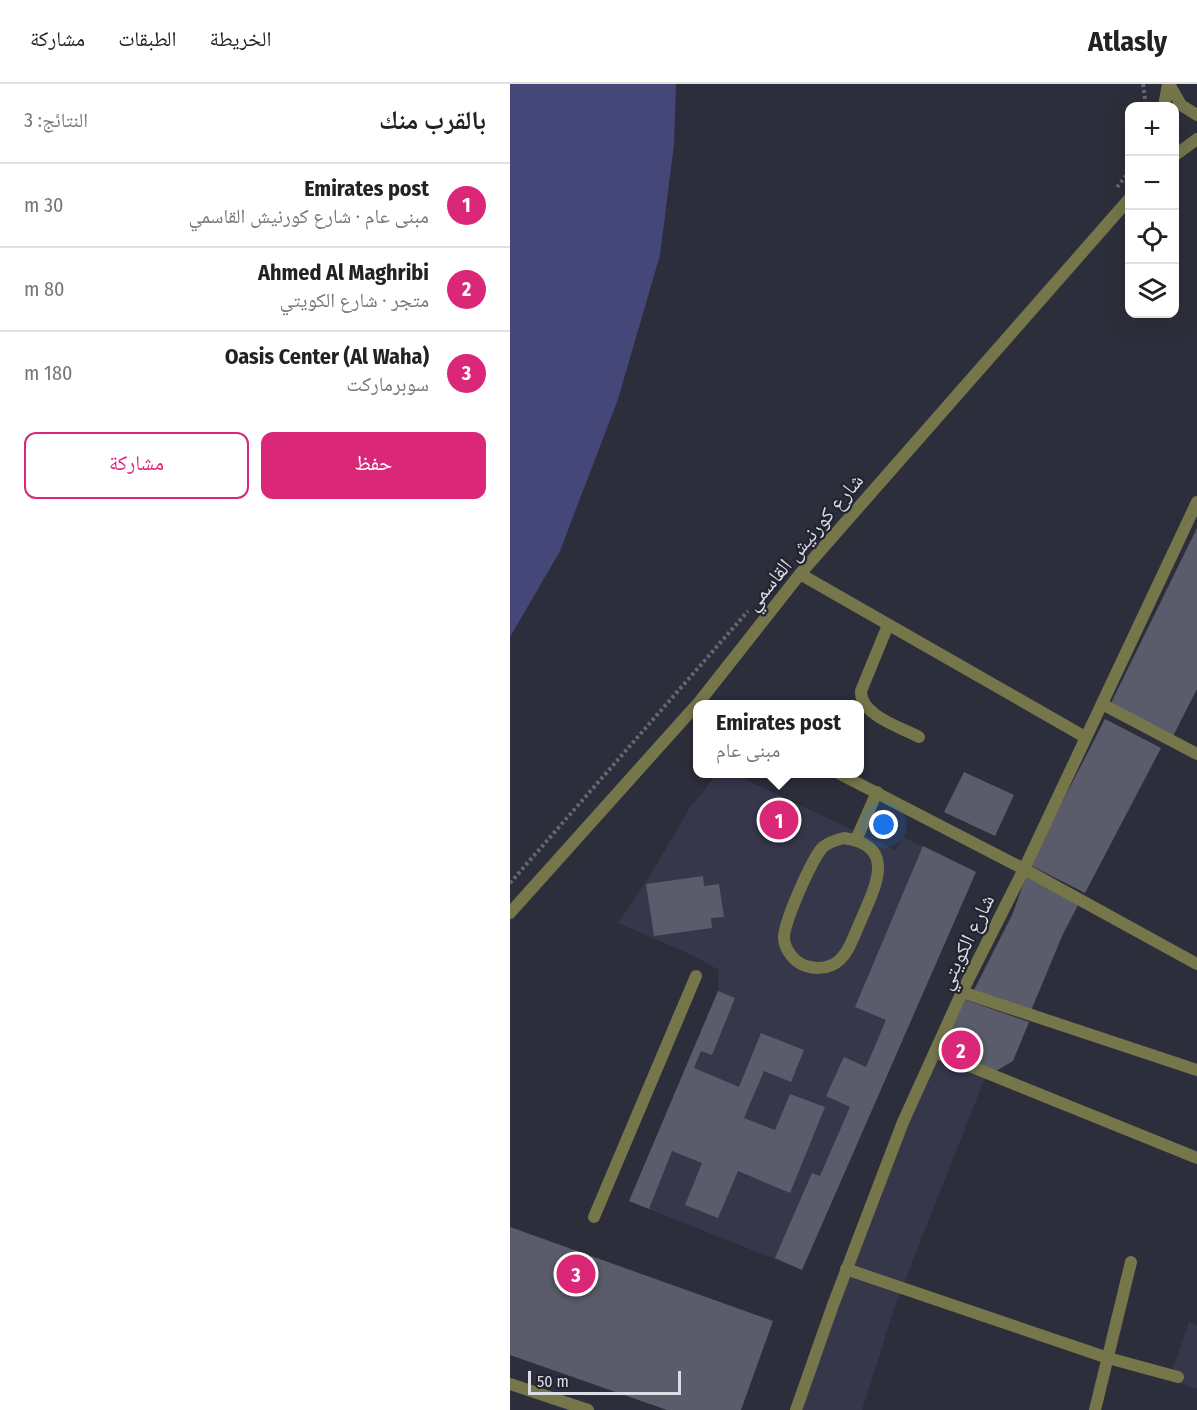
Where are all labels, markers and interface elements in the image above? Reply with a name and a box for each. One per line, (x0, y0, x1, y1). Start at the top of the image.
text: Atlasly (1088, 25, 1167, 58)
text: مشاركة (30, 26, 85, 52)
text: الطبقات (118, 26, 177, 52)
text: الخريطة (210, 26, 271, 52)
map controls (1125, 102, 1179, 318)
button: + (1125, 102, 1179, 156)
text: بالقرب منك (379, 105, 486, 136)
text: النتائج: 3 (24, 108, 88, 132)
button: − (1125, 156, 1179, 210)
text: Emirates post (304, 175, 429, 202)
text: 30 m (24, 193, 64, 217)
text: 1 (462, 193, 471, 217)
text: مبنى عام · شارع كورنيش القاسمي (188, 204, 429, 228)
button: locate (1125, 210, 1179, 264)
text: Ahmed Al Maghribi (258, 259, 429, 286)
button: layers (1125, 264, 1179, 318)
text: 80 m (24, 277, 65, 301)
text: 2 (462, 277, 471, 301)
text: متجر · شارع الكويتي (280, 288, 429, 312)
text: Oasis Center (Al Waha) (225, 343, 429, 370)
text: 180 m (24, 361, 72, 385)
text: 3 (462, 361, 471, 385)
text: سوبرماركت (346, 372, 429, 396)
button: مشاركة (24, 432, 249, 499)
button: حفظ (261, 432, 486, 499)
street label: شارع كورنيش القاسمي (739, 468, 871, 618)
popup (693, 700, 864, 778)
text: Emirates post (716, 709, 841, 736)
text: مبنى عام (716, 738, 780, 762)
pin: 1 (760, 798, 798, 842)
your location (869, 810, 898, 839)
street label: شارع الكويتي (932, 890, 1003, 995)
pin: 2 (942, 1028, 980, 1072)
pin: 3 (556, 1252, 596, 1296)
scale bar (528, 1368, 681, 1396)
text: 50 m (537, 1372, 569, 1391)

